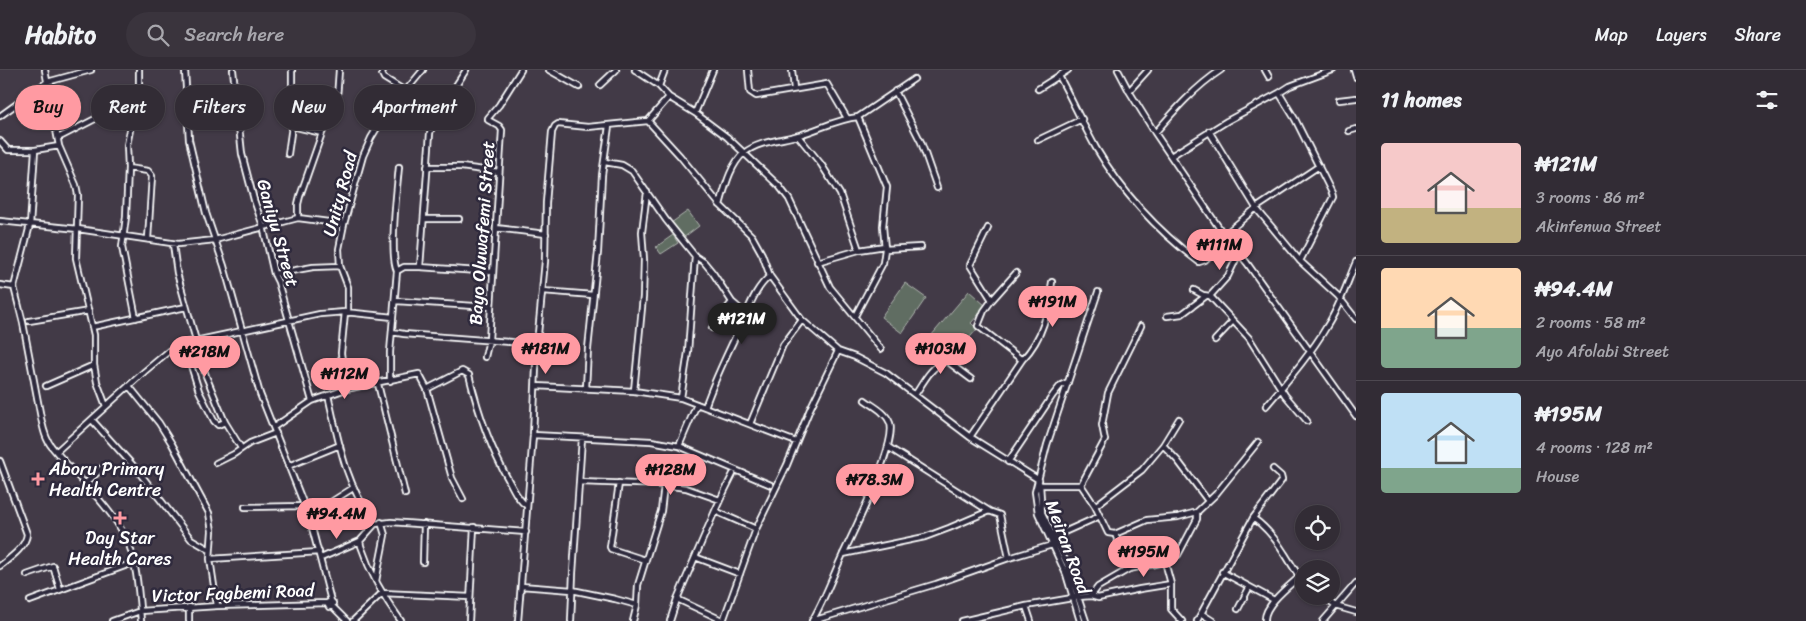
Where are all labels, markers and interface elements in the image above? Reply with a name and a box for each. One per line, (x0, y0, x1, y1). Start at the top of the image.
search box (126, 12, 476, 57)
text: Habito (25, 14, 96, 56)
text: Search here (184, 18, 284, 51)
text: Map (1595, 19, 1628, 51)
text: Layers (1656, 19, 1707, 51)
text: Share (1735, 19, 1781, 51)
icon: search (144, 21, 172, 49)
text: 11 homes (1381, 81, 1462, 119)
chip: Buy (15, 85, 81, 130)
chip: Rent (91, 85, 165, 130)
chip: Filters (175, 85, 264, 130)
chip: New (274, 85, 344, 130)
chip: Apartment (354, 85, 475, 130)
icon: filters (1753, 86, 1781, 114)
street label: Bayo Oluwafemi Street (460, 140, 504, 326)
text: ₦121M (1536, 145, 1597, 183)
street label: Unity Road (313, 146, 367, 240)
icon: home (1421, 163, 1481, 223)
street label: Ganiyu Street (247, 175, 309, 291)
text: 3 rooms · 86 m² (1536, 183, 1645, 212)
text: Akinfenwa Street (1536, 212, 1662, 241)
pin: ₦111M (1185, 228, 1255, 271)
text: ₦111M (1198, 230, 1242, 259)
text: ₦94.4M (1536, 270, 1613, 308)
pin: ₦191M (1018, 286, 1088, 328)
text: ₦191M (1029, 287, 1077, 316)
icon: home (1421, 288, 1481, 348)
pin: ₦121M (707, 302, 777, 345)
text: ₦121M (719, 304, 765, 333)
text: 2 rooms · 58 m² (1536, 308, 1646, 337)
pin: ₦181M (511, 332, 581, 375)
pin: ₦103M (906, 332, 976, 375)
text: ₦181M (522, 334, 570, 363)
text: ₦103M (916, 334, 966, 363)
pin: ₦218M (170, 336, 240, 378)
text: ₦218M (180, 337, 230, 366)
text: Ayo Afolabi Street (1536, 337, 1669, 366)
pin: ₦112M (310, 358, 380, 400)
text: ₦112M (322, 359, 368, 388)
text: ₦195M (1536, 395, 1602, 433)
icon: home (1421, 413, 1481, 473)
text: 4 rooms · 128 m² (1536, 433, 1653, 462)
place label: Aboru Primary Health Centre (48, 453, 165, 506)
pin: ₦128M (636, 454, 706, 496)
text: ₦128M (646, 455, 696, 484)
text: House (1536, 462, 1579, 491)
pin: ₦78.3M (834, 464, 916, 506)
text: ₦78.3M (847, 465, 903, 494)
marker: Aboru Primary Health Centre (31, 472, 45, 486)
street label: Meiran Road (1036, 495, 1100, 600)
pin: ₦94.4M (296, 498, 378, 540)
text: ₦94.4M (308, 499, 366, 528)
map controls (1295, 505, 1340, 605)
button: locate (1295, 505, 1340, 550)
marker: Day Star Health Cares (113, 511, 127, 525)
place label: Day Star Health Cares (68, 522, 172, 575)
pin: ₦195M (1109, 536, 1179, 578)
text: ₦195M (1119, 537, 1169, 566)
button: layers (1295, 560, 1340, 605)
street label: Victor Fagbemi Road (151, 574, 316, 612)

